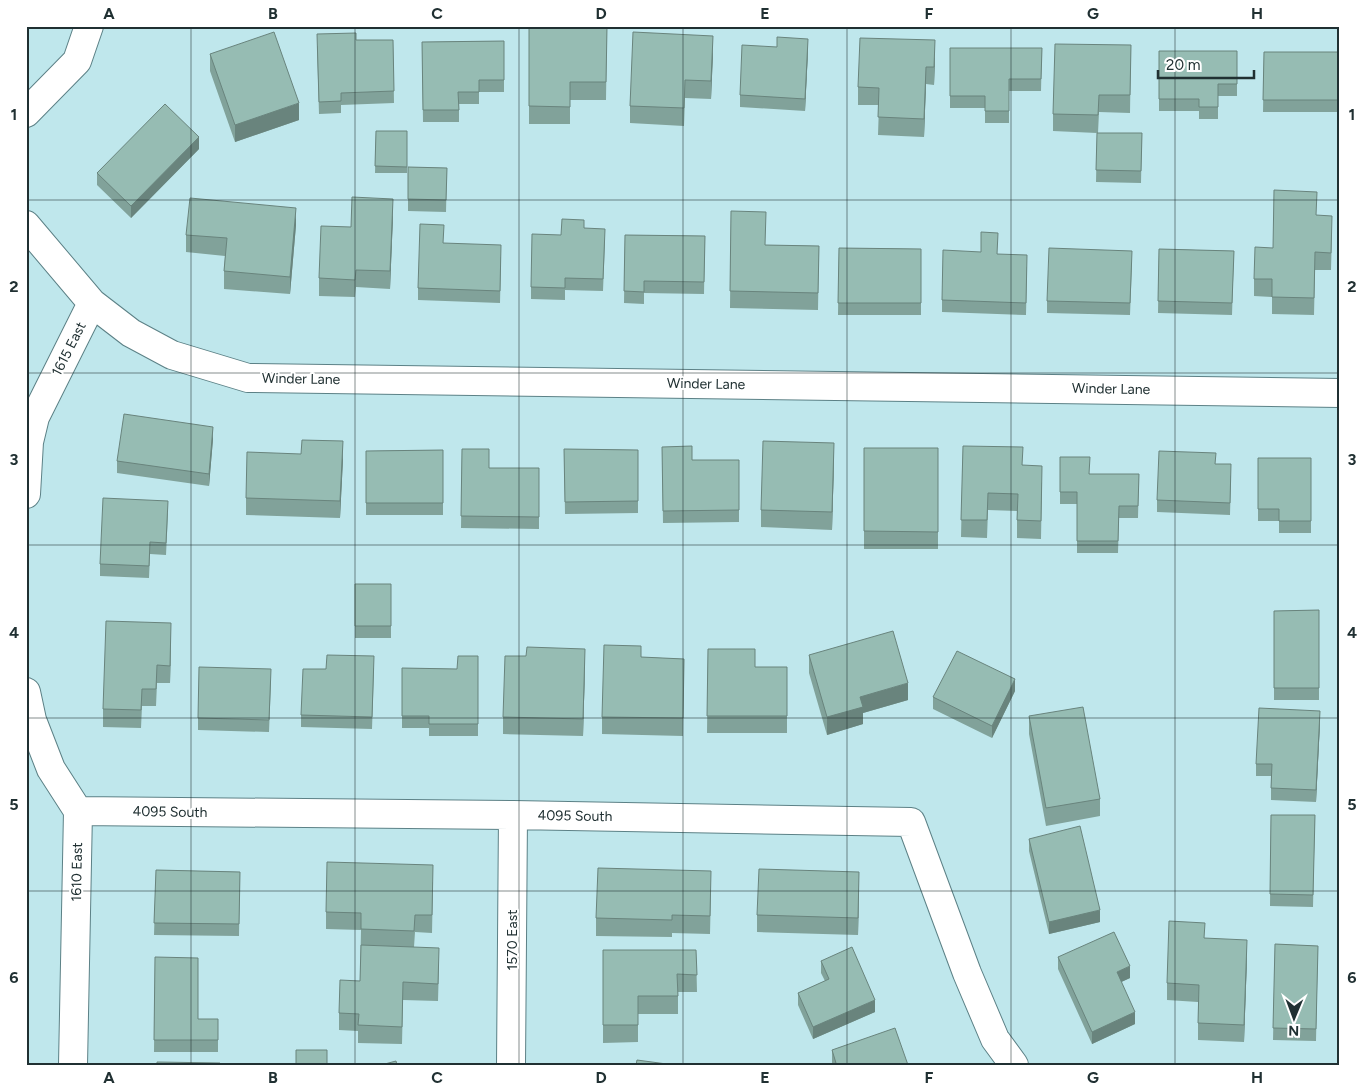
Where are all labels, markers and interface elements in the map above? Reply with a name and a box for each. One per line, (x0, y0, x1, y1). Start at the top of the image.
text: A (103, 4, 115, 23)
text: B (268, 4, 278, 23)
text: C (431, 4, 443, 23)
text: D (595, 4, 607, 23)
text: E (760, 4, 770, 23)
text: F (925, 4, 934, 23)
text: G (1087, 4, 1099, 23)
text: H (1251, 4, 1263, 23)
scale bar (1158, 48, 1255, 80)
text: 20 m (1166, 56, 1200, 74)
text: 1 (11, 105, 17, 124)
text: 1 (1349, 105, 1355, 124)
text: 2 (9, 277, 19, 296)
text: 2 (1347, 277, 1357, 296)
street label: 1615 East (48, 319, 90, 379)
street label: Winder Lane (262, 370, 341, 388)
street label: Winder Lane (667, 375, 746, 393)
street label: Winder Lane (1072, 380, 1151, 398)
text: 3 (10, 450, 19, 469)
text: 3 (1348, 450, 1357, 469)
text: 4 (9, 623, 19, 642)
text: 4 (1347, 623, 1357, 642)
text: 5 (9, 795, 19, 814)
text: 5 (1347, 795, 1357, 814)
street label: 4095 South (132, 803, 208, 821)
street label: 4095 South (537, 807, 613, 825)
street label: 1610 East (68, 842, 86, 902)
street label: 1570 East (504, 909, 521, 971)
text: 6 (9, 968, 19, 987)
text: 6 (1347, 968, 1357, 987)
north arrow (1268, 994, 1318, 1044)
text: N (1288, 1022, 1299, 1039)
text: A (103, 1068, 115, 1087)
text: B (268, 1068, 278, 1087)
text: C (431, 1068, 443, 1087)
text: D (595, 1068, 607, 1087)
text: E (760, 1068, 770, 1087)
text: F (925, 1068, 934, 1087)
text: G (1087, 1068, 1099, 1087)
text: H (1251, 1068, 1263, 1087)

